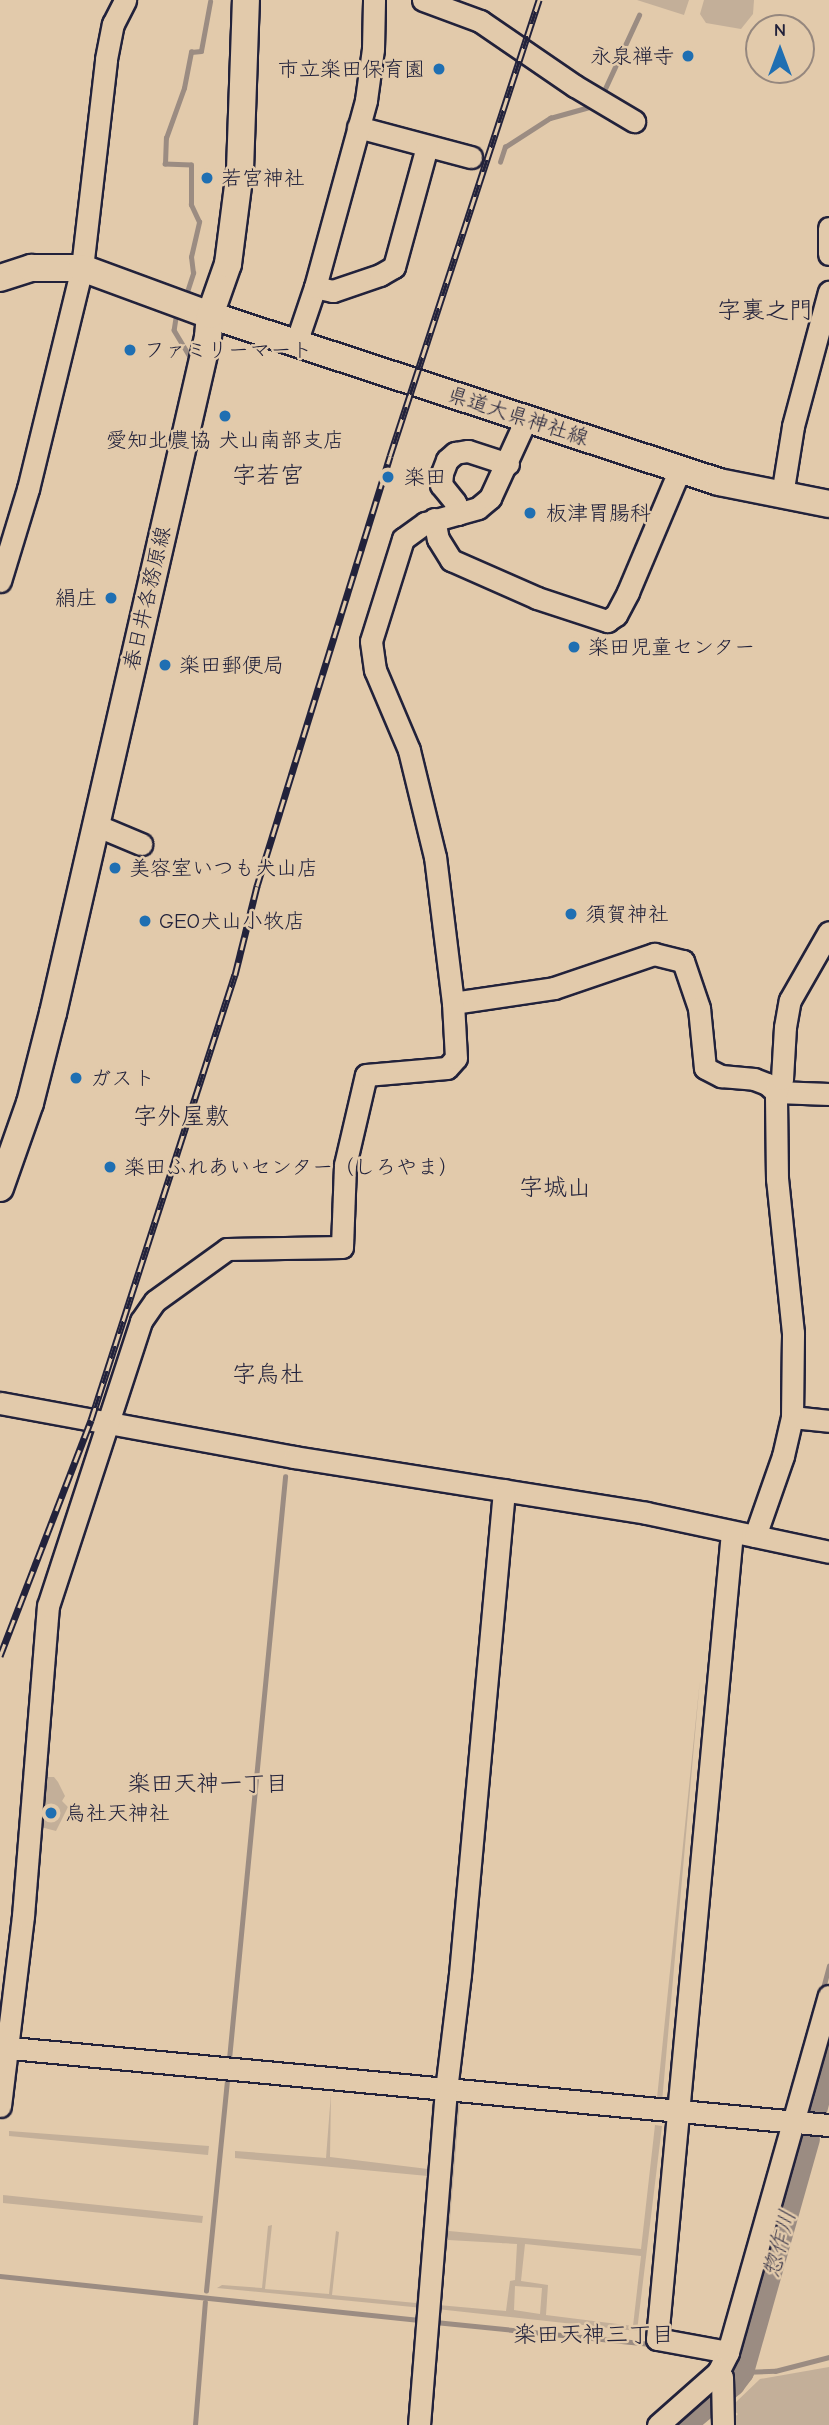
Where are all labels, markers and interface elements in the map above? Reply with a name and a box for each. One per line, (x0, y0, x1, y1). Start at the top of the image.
north arrow (745, 14, 815, 84)
text: N (774, 19, 786, 41)
place label: 永泉禅寺 (590, 43, 674, 69)
marker: 永泉禅寺 (680, 48, 696, 64)
place label: 市立楽田保育園 (278, 56, 425, 82)
marker: 市立楽田保育園 (431, 61, 447, 77)
place label: 若宮神社 (221, 165, 305, 191)
marker: 若宮神社 (199, 170, 215, 186)
district label: 字裏之門 (717, 297, 813, 325)
place label: ファミリーマート (144, 337, 312, 363)
marker: ファミリーマート (122, 342, 138, 358)
street label: 県道大県神社線 (444, 381, 592, 451)
marker: 愛知北農協 犬山南部支店 (217, 408, 233, 424)
place label: 愛知北農協 犬山南部支店 (106, 427, 344, 453)
district label: 字若宮 (232, 462, 304, 490)
place label: 楽田 (404, 464, 446, 490)
marker: 楽田 (378, 467, 398, 487)
place label: 板津胃腸科 (546, 500, 651, 526)
marker: 板津胃腸科 (520, 503, 540, 523)
street label: 春日井各務原線 (118, 524, 176, 672)
place label: 絹庄 (55, 585, 97, 611)
marker: 絹庄 (103, 590, 119, 606)
place label: 楽田児童センター (588, 634, 756, 660)
marker: 楽田児童センター (566, 639, 582, 655)
place label: 楽田郵便局 (179, 652, 284, 678)
marker: 楽田郵便局 (157, 657, 173, 673)
place label: 美容室いつも犬山店 (129, 855, 318, 881)
marker: 美容室いつも犬山店 (107, 860, 123, 876)
place label: 須賀神社 (585, 901, 669, 927)
marker: 須賀神社 (563, 906, 579, 922)
place label: GEO犬山小牧店 (159, 908, 305, 934)
marker: GEO犬山小牧店 (137, 913, 153, 929)
place label: ガスト (90, 1065, 153, 1091)
marker: ガスト (68, 1070, 84, 1086)
district label: 字外屋敷 (133, 1103, 229, 1131)
place label: 楽田ふれあいセンター（しろやま） (124, 1154, 460, 1180)
marker: 楽田ふれあいセンター（しろやま） (102, 1159, 118, 1175)
district label: 字城山 (519, 1174, 591, 1202)
district label: 字烏杜 (232, 1361, 304, 1389)
district label: 楽田天神一丁目 (128, 1770, 288, 1798)
place label: 烏社天神社 (65, 1800, 170, 1826)
marker: 烏社天神社 (43, 1805, 59, 1821)
water label: 惣作川 (758, 2207, 802, 2281)
district label: 楽田天神三丁目 (514, 2321, 674, 2349)

